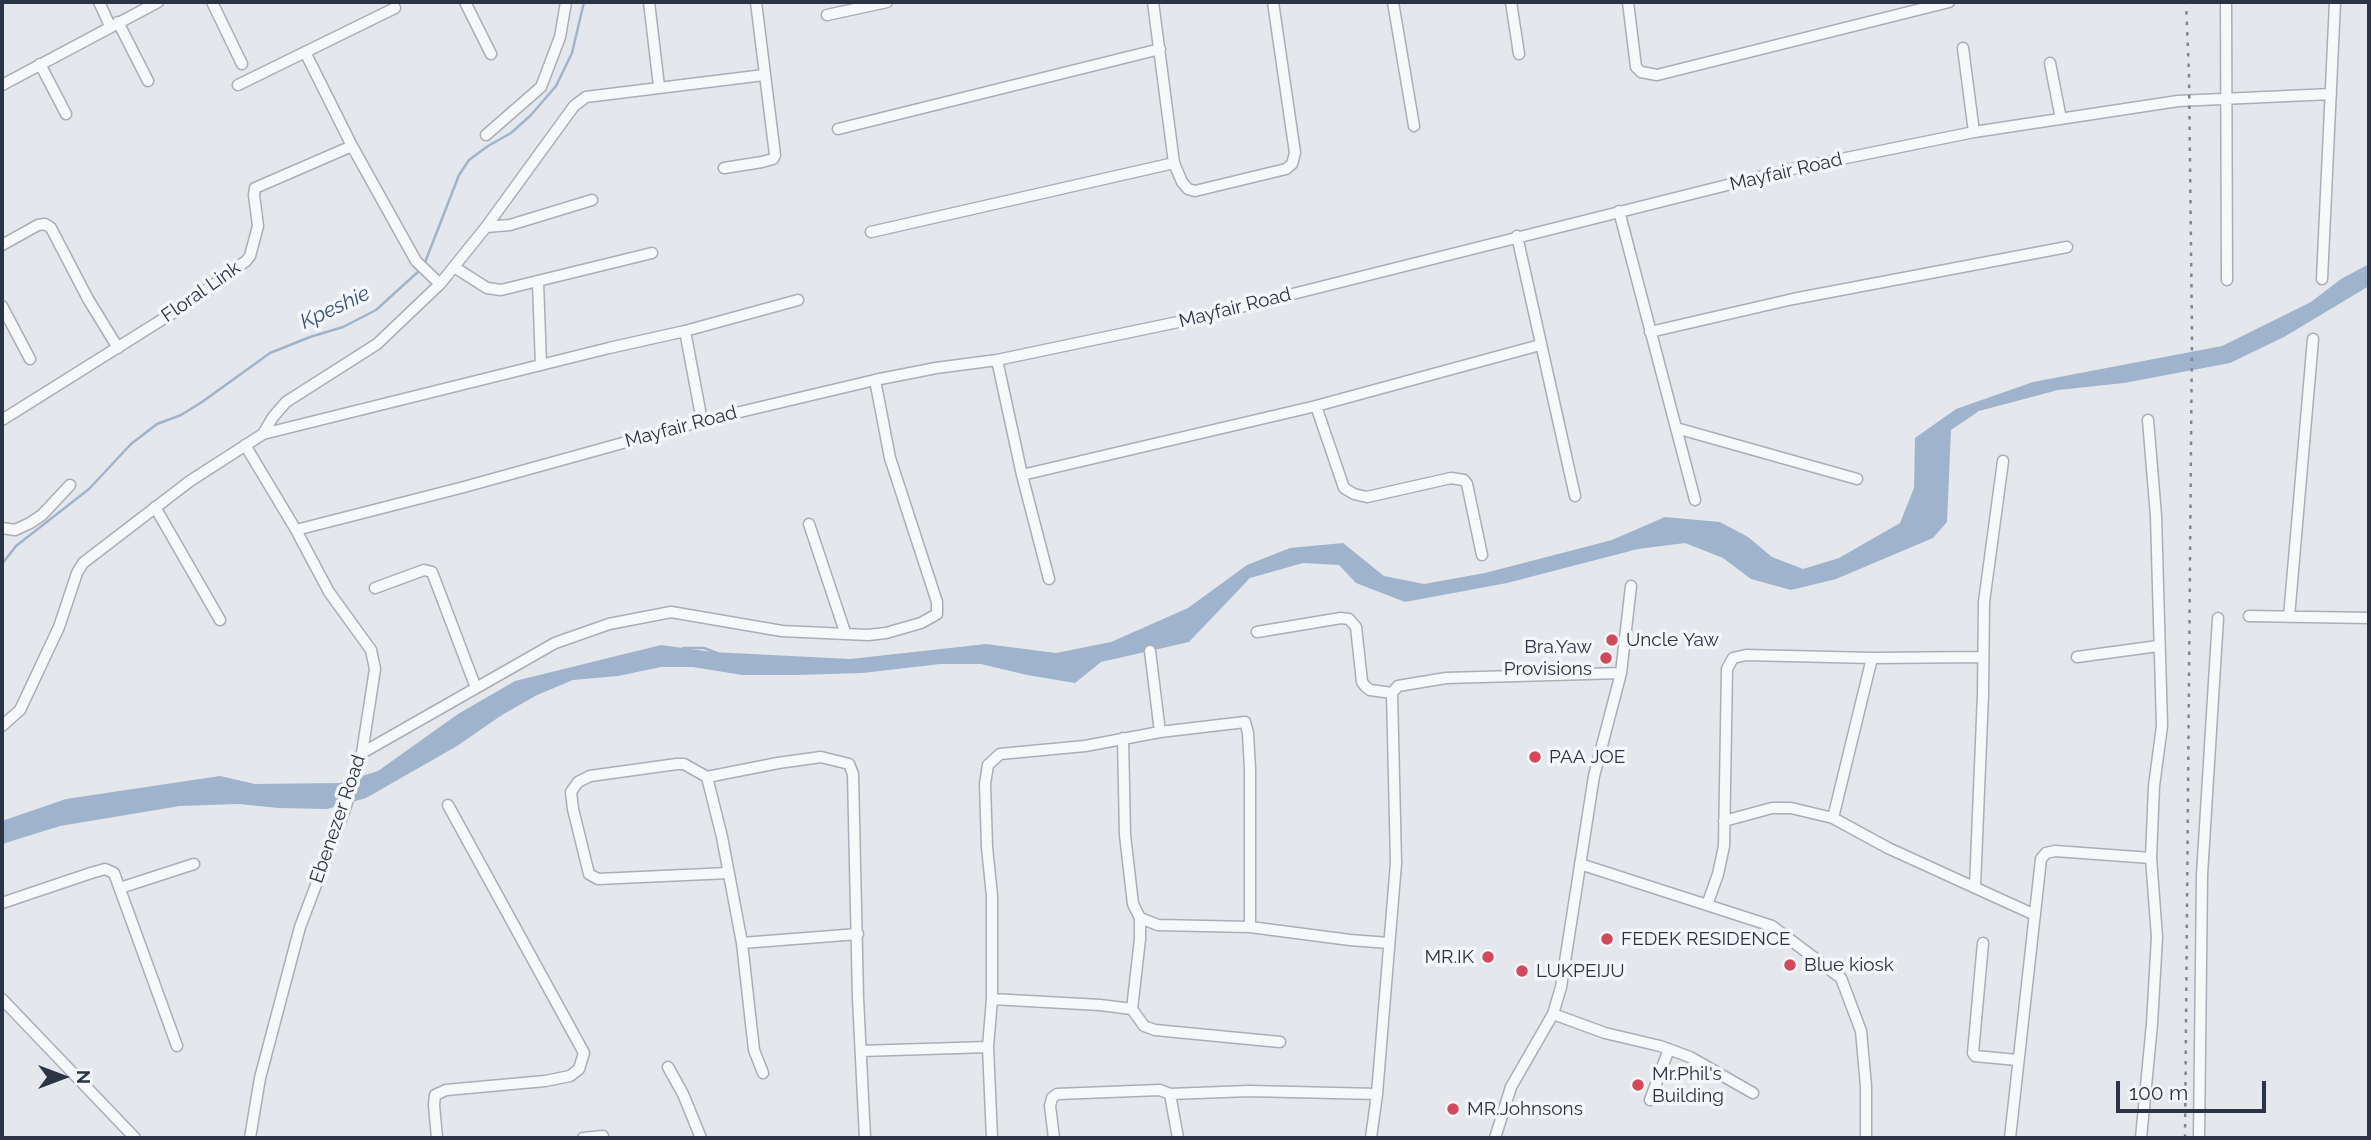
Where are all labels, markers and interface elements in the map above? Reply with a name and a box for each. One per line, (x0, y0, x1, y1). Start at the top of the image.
street label: Mayfair Road (1728, 148, 1844, 196)
street label: Floral Link (157, 257, 245, 327)
water label: Kpeshie (296, 281, 374, 335)
street label: Mayfair Road (1177, 283, 1293, 333)
street label: Mayfair Road (623, 401, 739, 453)
place label: Uncle Yaw (1626, 629, 1719, 651)
marker: Uncle Yaw (1604, 632, 1620, 648)
place label: Bra.Yaw Provisions (1504, 636, 1592, 680)
marker: Bra.Yaw Provisions (1598, 650, 1614, 666)
place label: PAA JOE (1549, 746, 1625, 768)
marker: PAA JOE (1527, 749, 1543, 765)
street label: Ebenezer Road (305, 752, 371, 886)
place label: FEDEK RESIDENCE (1621, 928, 1791, 950)
marker: FEDEK RESIDENCE (1599, 931, 1615, 947)
place label: MR.IK (1424, 946, 1474, 968)
marker: MR.IK (1480, 949, 1496, 965)
place label: Blue kiosk (1804, 954, 1894, 976)
marker: Blue kiosk (1782, 957, 1798, 973)
place label: LUKPEIJU (1536, 960, 1625, 982)
marker: LUKPEIJU (1514, 963, 1530, 979)
north arrow (28, 1042, 98, 1112)
place label: Mr.Phil's Building (1652, 1063, 1724, 1107)
scale bar (2119, 1066, 2270, 1110)
text: N (73, 1070, 95, 1084)
marker: Mr.Phil's Building (1630, 1077, 1646, 1093)
text: 100 m (2129, 1080, 2188, 1105)
place label: MR.Johnsons (1467, 1098, 1583, 1120)
marker: MR.Johnsons (1445, 1101, 1461, 1117)

